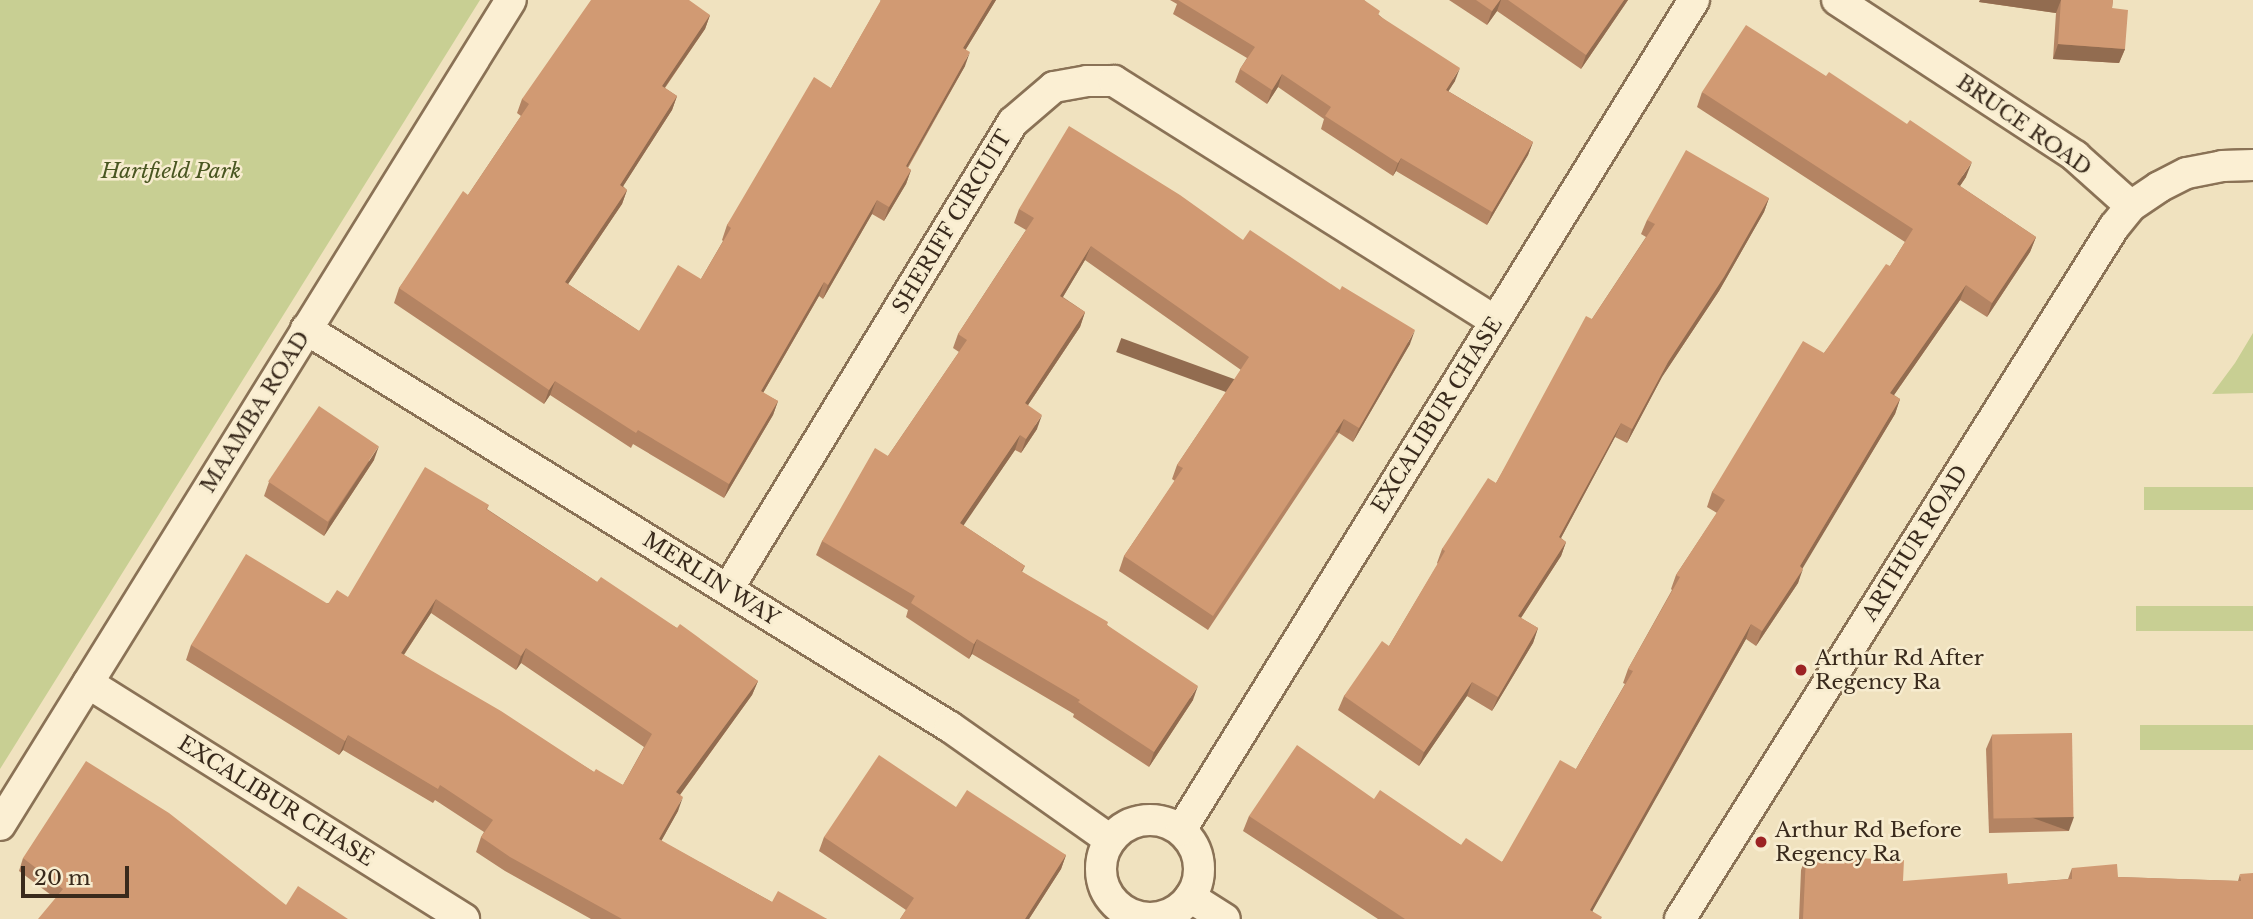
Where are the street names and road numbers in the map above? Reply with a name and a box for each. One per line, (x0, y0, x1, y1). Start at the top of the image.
street label: BRUCE ROAD (1952, 69, 2096, 181)
street label: SHERIFF CIRCUIT (887, 126, 1017, 318)
street label: EXCALIBUR CHASE (1366, 312, 1508, 518)
street label: MAAMBA ROAD (195, 326, 315, 498)
street label: ARTHUR ROAD (1857, 460, 1973, 626)
street label: MERLIN WAY (638, 527, 784, 631)
street label: EXCALIBUR CHASE (173, 730, 379, 872)

